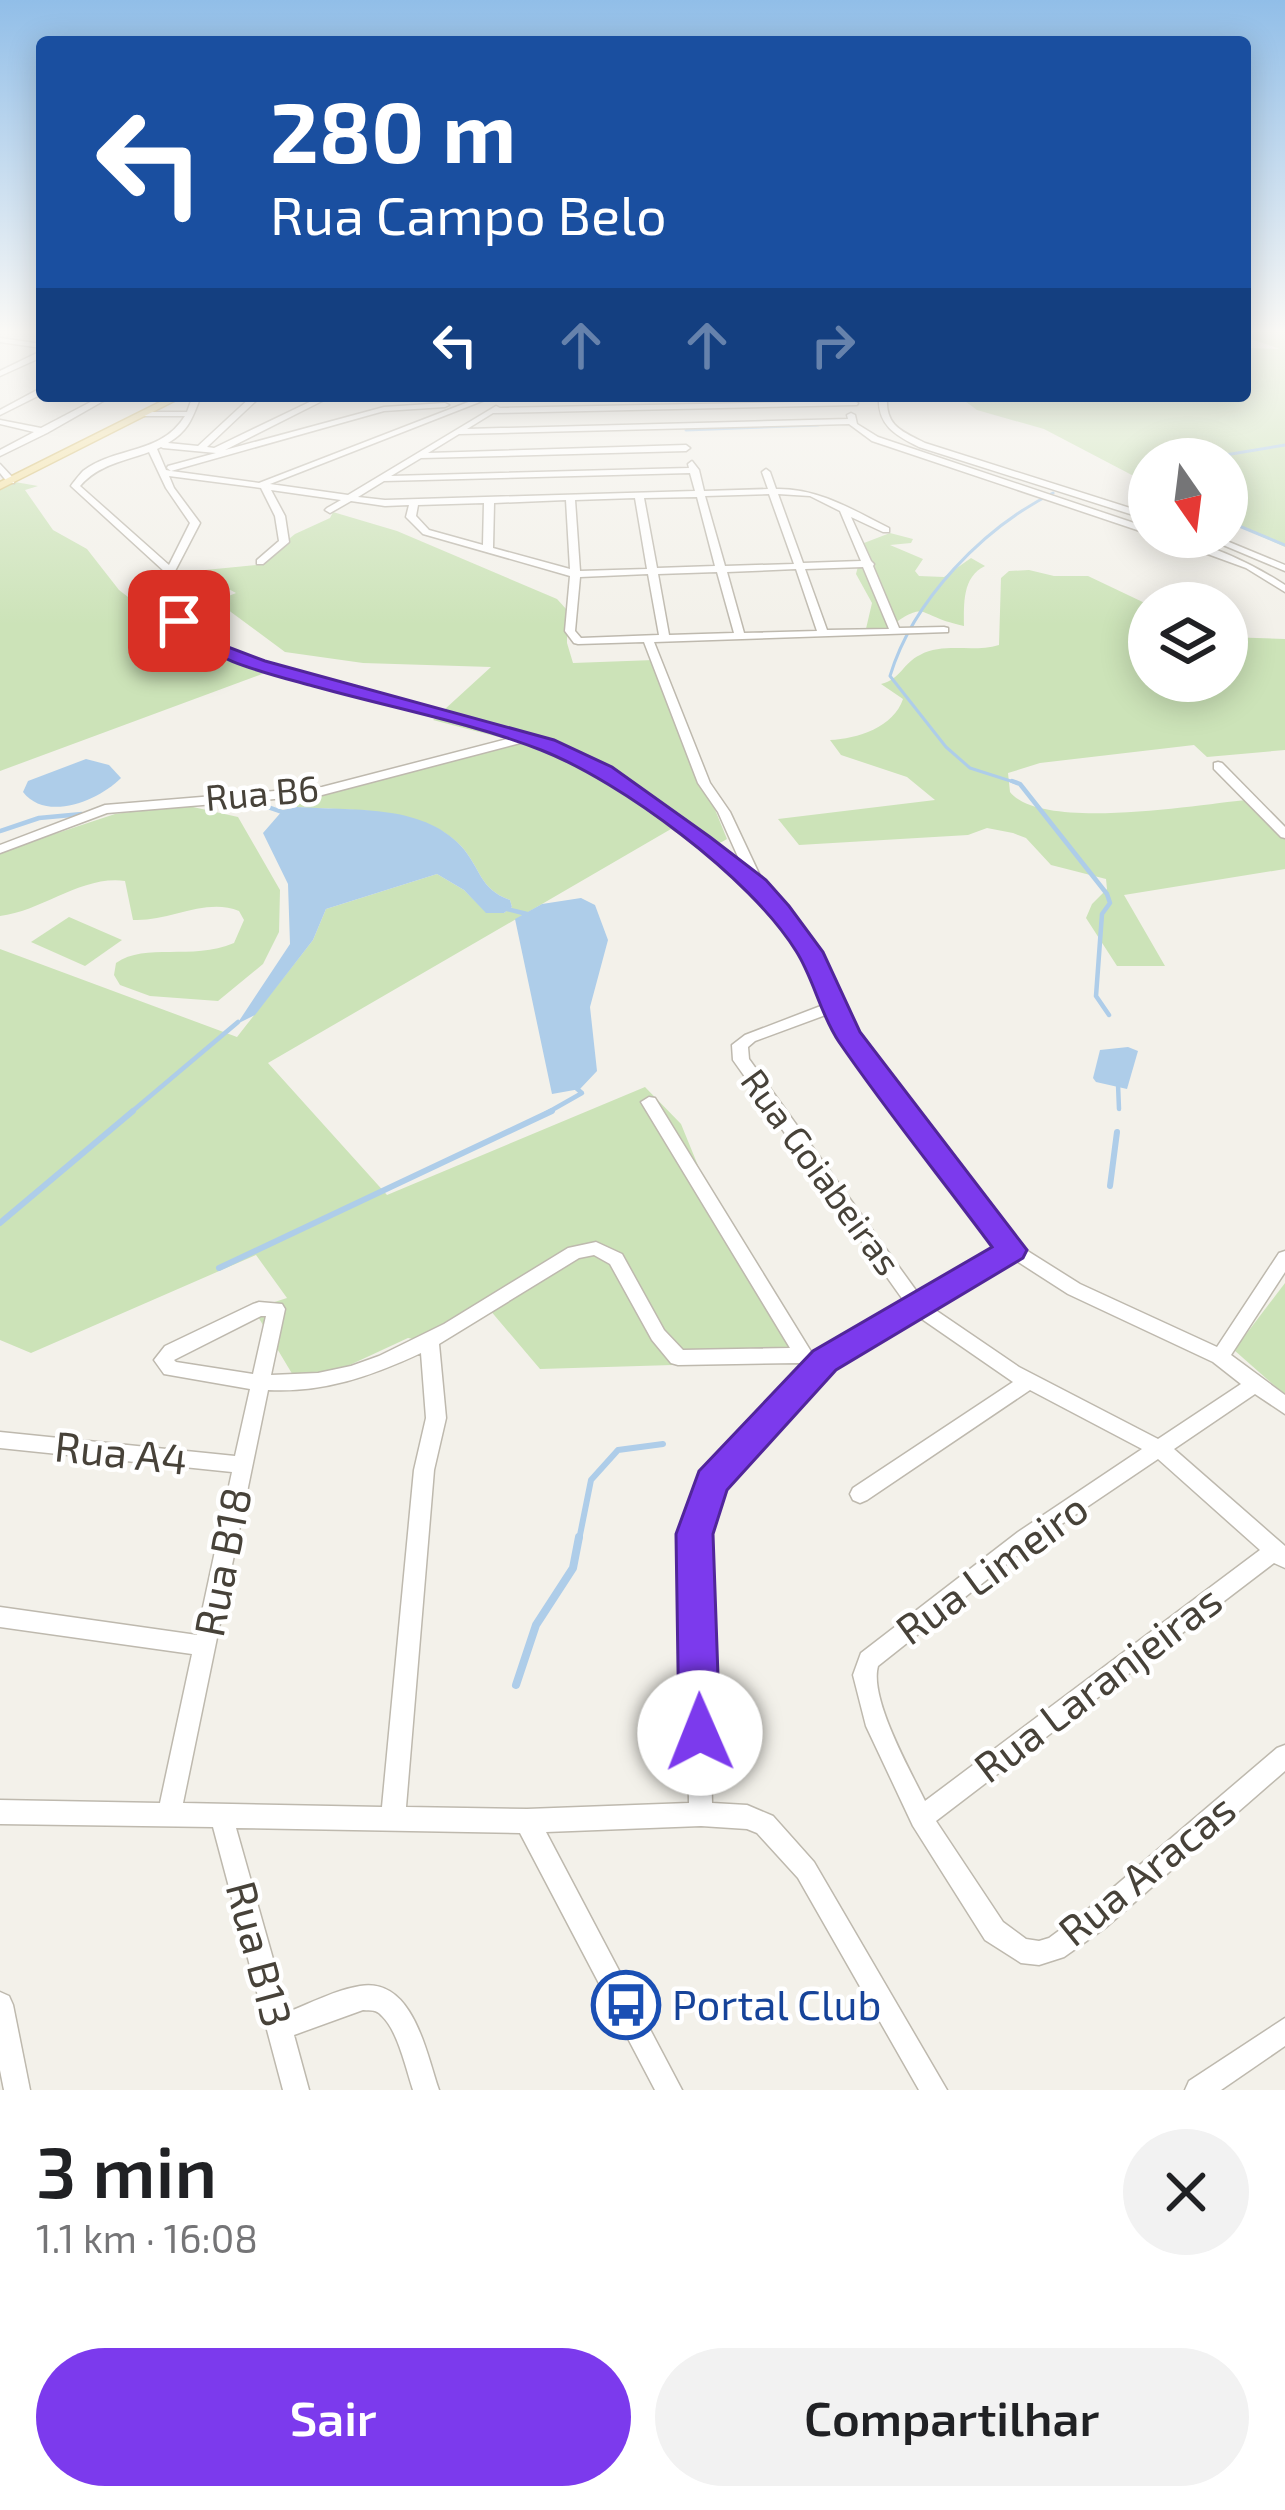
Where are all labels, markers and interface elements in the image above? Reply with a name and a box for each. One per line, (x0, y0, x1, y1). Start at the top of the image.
text: 280 m (270, 79, 516, 180)
icon: left (72, 84, 228, 240)
text: Rua Campo Belo (270, 181, 667, 246)
icon: left (422, 312, 488, 378)
icon: ahead (548, 312, 614, 378)
icon: ahead (674, 312, 740, 378)
icon: right (800, 312, 866, 378)
north arrow (1128, 438, 1248, 558)
map controls (1128, 438, 1248, 702)
pin (128, 570, 230, 672)
button: layers (1128, 582, 1248, 702)
icon: arrive (146, 588, 212, 654)
street label: Rua B6 (203, 765, 320, 818)
street label: Rua Goiabeiras (733, 1060, 911, 1282)
street label: Rua A4 (52, 1419, 190, 1483)
street label: Rua Limeiro (885, 1481, 1096, 1654)
street label: Rua B18 (182, 1483, 260, 1640)
street label: Rua Laranjeiras (964, 1573, 1231, 1792)
position arrow (637, 1670, 763, 1796)
street label: Rua Aracas (1048, 1782, 1244, 1955)
street label: Rua B13 (218, 1875, 304, 2032)
bus stop icon: Portal Club (591, 1970, 661, 2040)
place label: Portal Club (672, 1978, 881, 2028)
text: 3 min (36, 2126, 217, 2212)
button: close (1123, 2129, 1249, 2255)
text: 1.1 km · 16:08 (36, 2214, 258, 2261)
button: Sair (36, 2348, 631, 2486)
button: Compartilhar (655, 2348, 1249, 2486)

